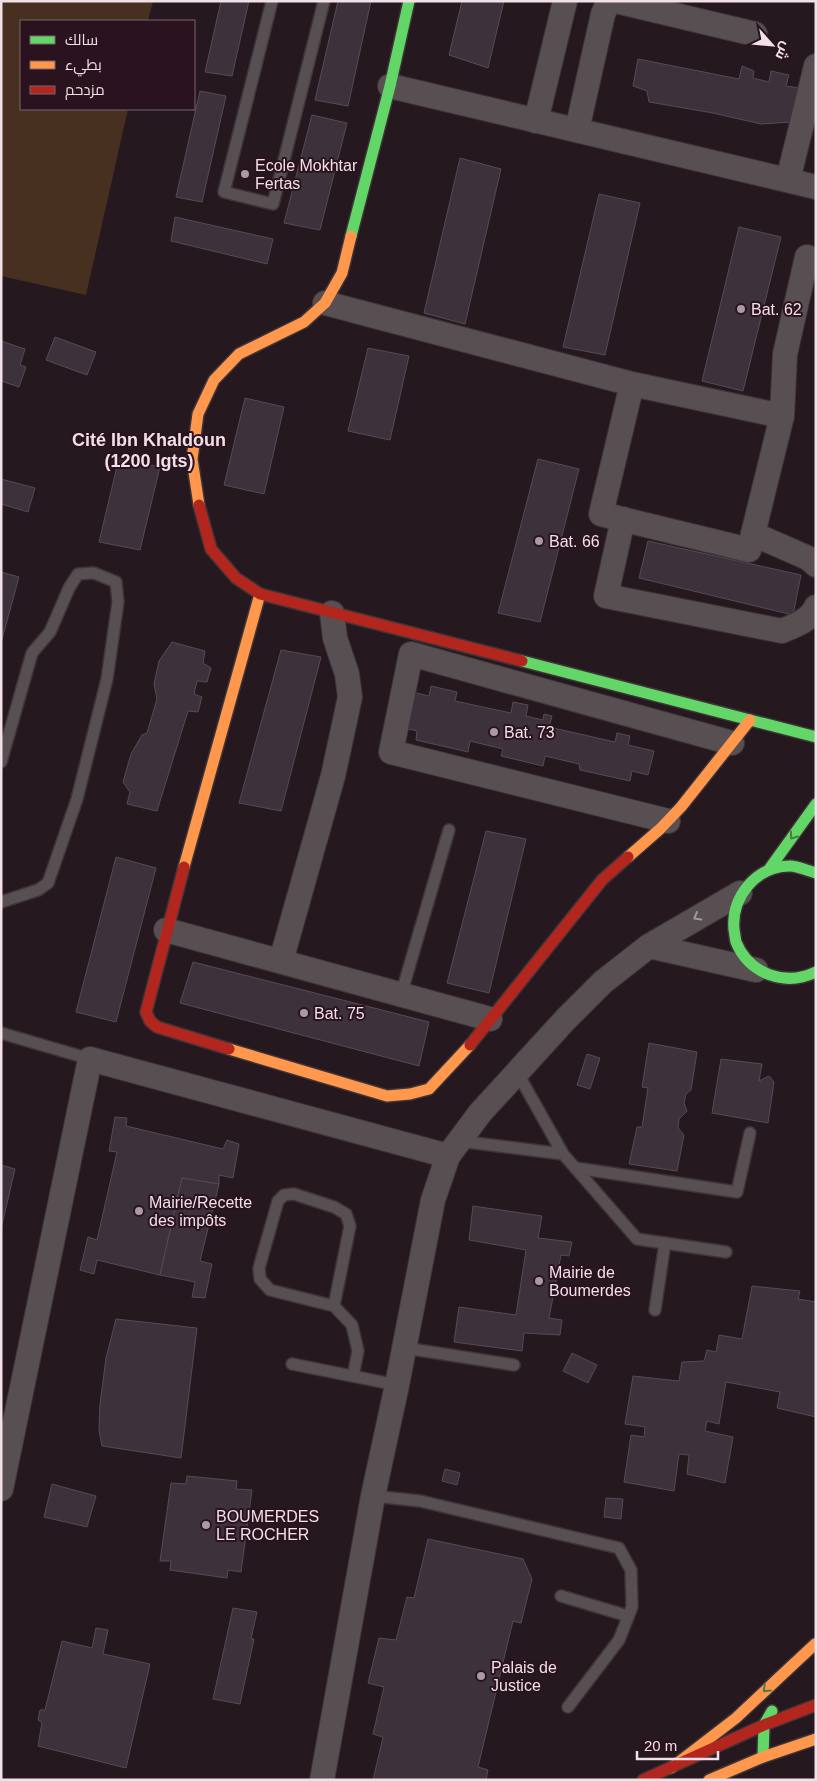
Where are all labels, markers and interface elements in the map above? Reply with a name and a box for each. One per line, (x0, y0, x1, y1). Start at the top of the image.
legend (20, 20, 195, 110)
north arrow (747, 20, 797, 70)
text: سالك (65, 31, 98, 48)
text: ش (771, 39, 795, 63)
text: بطيء (65, 56, 102, 77)
text: مزدحم (65, 81, 105, 100)
place label: Ecole Mokhtar Fertas (255, 157, 358, 192)
marker: Ecole Mokhtar Fertas (239, 168, 251, 180)
place label: Bat. 62 (751, 301, 802, 318)
marker: Bat. 62 (735, 303, 747, 315)
district label: Cité Ibn Khaldoun (1200 lgts) (72, 430, 226, 471)
place label: Bat. 66 (549, 533, 600, 550)
marker: Bat. 66 (533, 535, 545, 547)
place label: Bat. 73 (504, 724, 555, 741)
marker: Bat. 73 (488, 726, 500, 738)
one-way arrow (790, 830, 799, 840)
one-way arrow (694, 911, 703, 921)
place label: Bat. 75 (314, 1005, 365, 1022)
marker: Bat. 75 (298, 1007, 310, 1019)
place label: Mairie/Recette des impôts (149, 1194, 252, 1229)
marker: Mairie/Recette des impôts (133, 1205, 145, 1217)
place label: Mairie de Boumerdes (549, 1264, 631, 1299)
marker: Mairie de Boumerdes (533, 1275, 545, 1287)
place label: BOUMERDES LE ROCHER (216, 1508, 319, 1543)
marker: BOUMERDES LE ROCHER (200, 1519, 212, 1531)
place label: Palais de Justice (491, 1659, 557, 1694)
marker: Palais de Justice (475, 1670, 487, 1682)
one-way arrow (763, 1683, 772, 1692)
scale bar (637, 1728, 718, 1760)
text: 20 m (644, 1737, 677, 1754)

